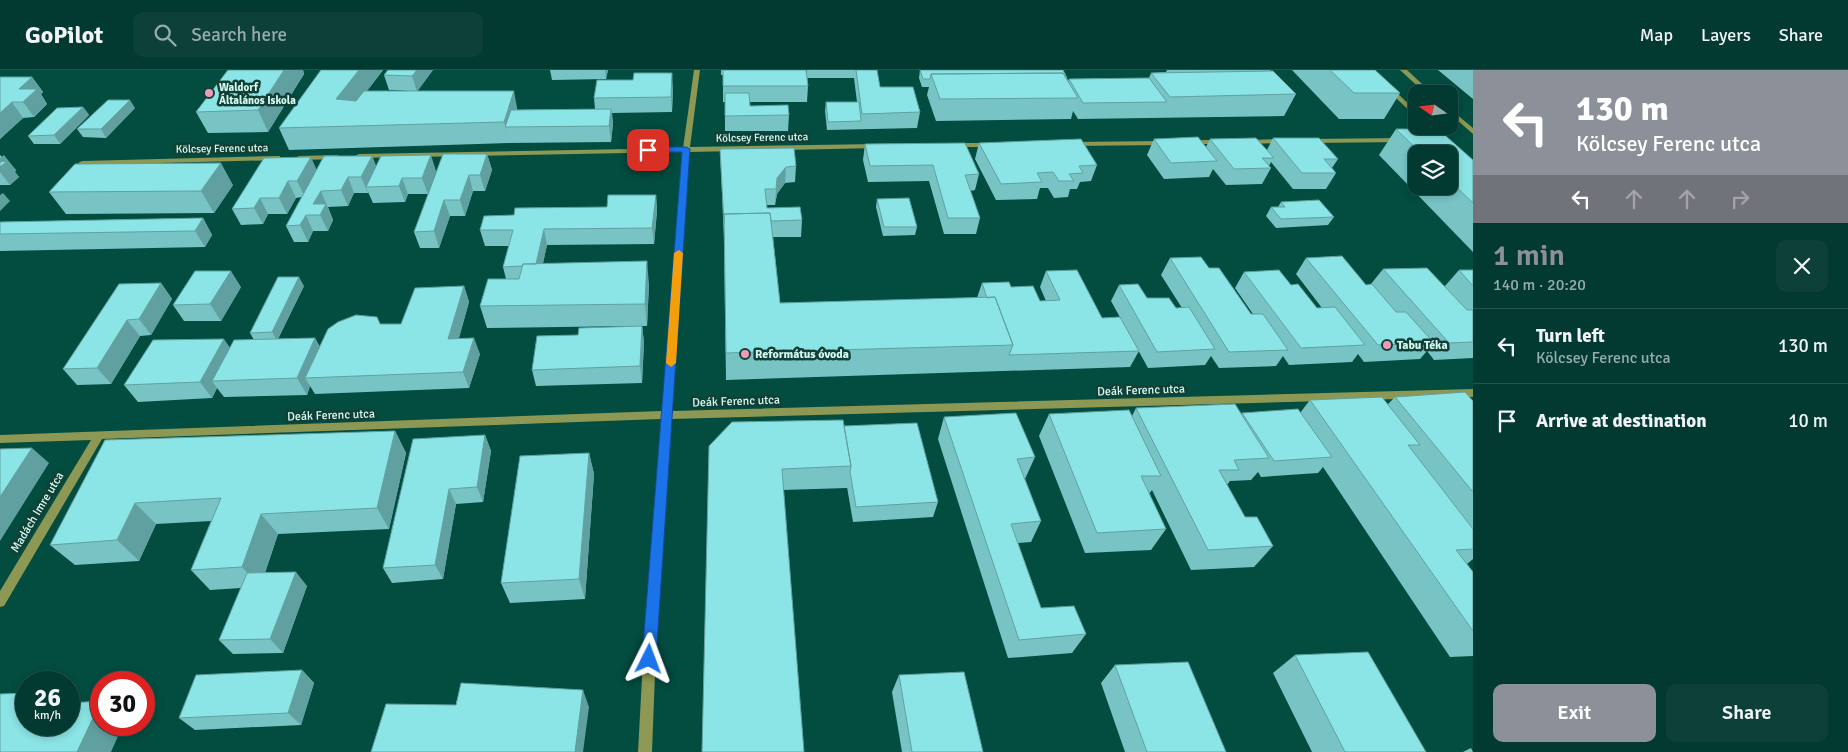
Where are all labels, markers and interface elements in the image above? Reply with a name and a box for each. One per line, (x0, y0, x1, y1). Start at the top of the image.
search box (133, 12, 483, 57)
text: GoPilot (25, 20, 103, 50)
icon: search (151, 21, 179, 49)
text: Search here (191, 23, 287, 47)
text: Map (1640, 24, 1673, 46)
text: Layers (1701, 24, 1751, 46)
text: Share (1779, 24, 1823, 46)
place label: Waldorf Általános Iskola (219, 81, 296, 107)
north arrow (1408, 85, 1458, 135)
map controls (1408, 85, 1458, 195)
marker: Waldorf Általános Iskola (203, 87, 215, 99)
text: 130 m (1576, 87, 1669, 130)
icon: left (1493, 90, 1558, 155)
pin (627, 129, 669, 171)
street label: Kölcsey Ferenc utca (716, 130, 809, 145)
text: Kölcsey Ferenc utca (1576, 130, 1761, 157)
icon: arrive (634, 136, 662, 164)
street label: Kölcsey Ferenc utca (176, 141, 269, 156)
button: layers (1408, 145, 1458, 195)
icon: left (1567, 185, 1595, 213)
icon: ahead (1620, 185, 1648, 213)
icon: ahead (1673, 185, 1701, 213)
icon: right (1726, 185, 1754, 213)
text: 1 min (1493, 237, 1565, 274)
button: close (1776, 240, 1828, 292)
text: 140 m · 20:20 (1493, 275, 1586, 295)
text: Turn left (1536, 324, 1605, 348)
icon: left (1493, 332, 1521, 360)
text: 130 m (1778, 334, 1828, 358)
place label: Tabu Téka (1397, 338, 1448, 353)
marker: Tabu Téka (1381, 339, 1393, 351)
place label: Református óvoda (755, 347, 849, 362)
marker: Református óvoda (739, 348, 751, 360)
text: Kölcsey Ferenc utca (1536, 348, 1671, 368)
street label: Deák Ferenc utca (1097, 381, 1185, 400)
street label: Deák Ferenc utca (692, 392, 780, 411)
street label: Deák Ferenc utca (287, 406, 375, 425)
icon: arrive (1493, 407, 1521, 435)
text: Arrive at destination (1536, 409, 1707, 433)
text: 10 m (1788, 409, 1828, 433)
street label: Madách Imre utca (7, 469, 67, 555)
position arrow (622, 632, 674, 684)
speed limit sign: 30 (90, 671, 155, 736)
text: 26 (34, 682, 61, 713)
button: Exit (1493, 684, 1656, 742)
button: Share (1666, 684, 1828, 742)
text: km/h (34, 708, 61, 723)

